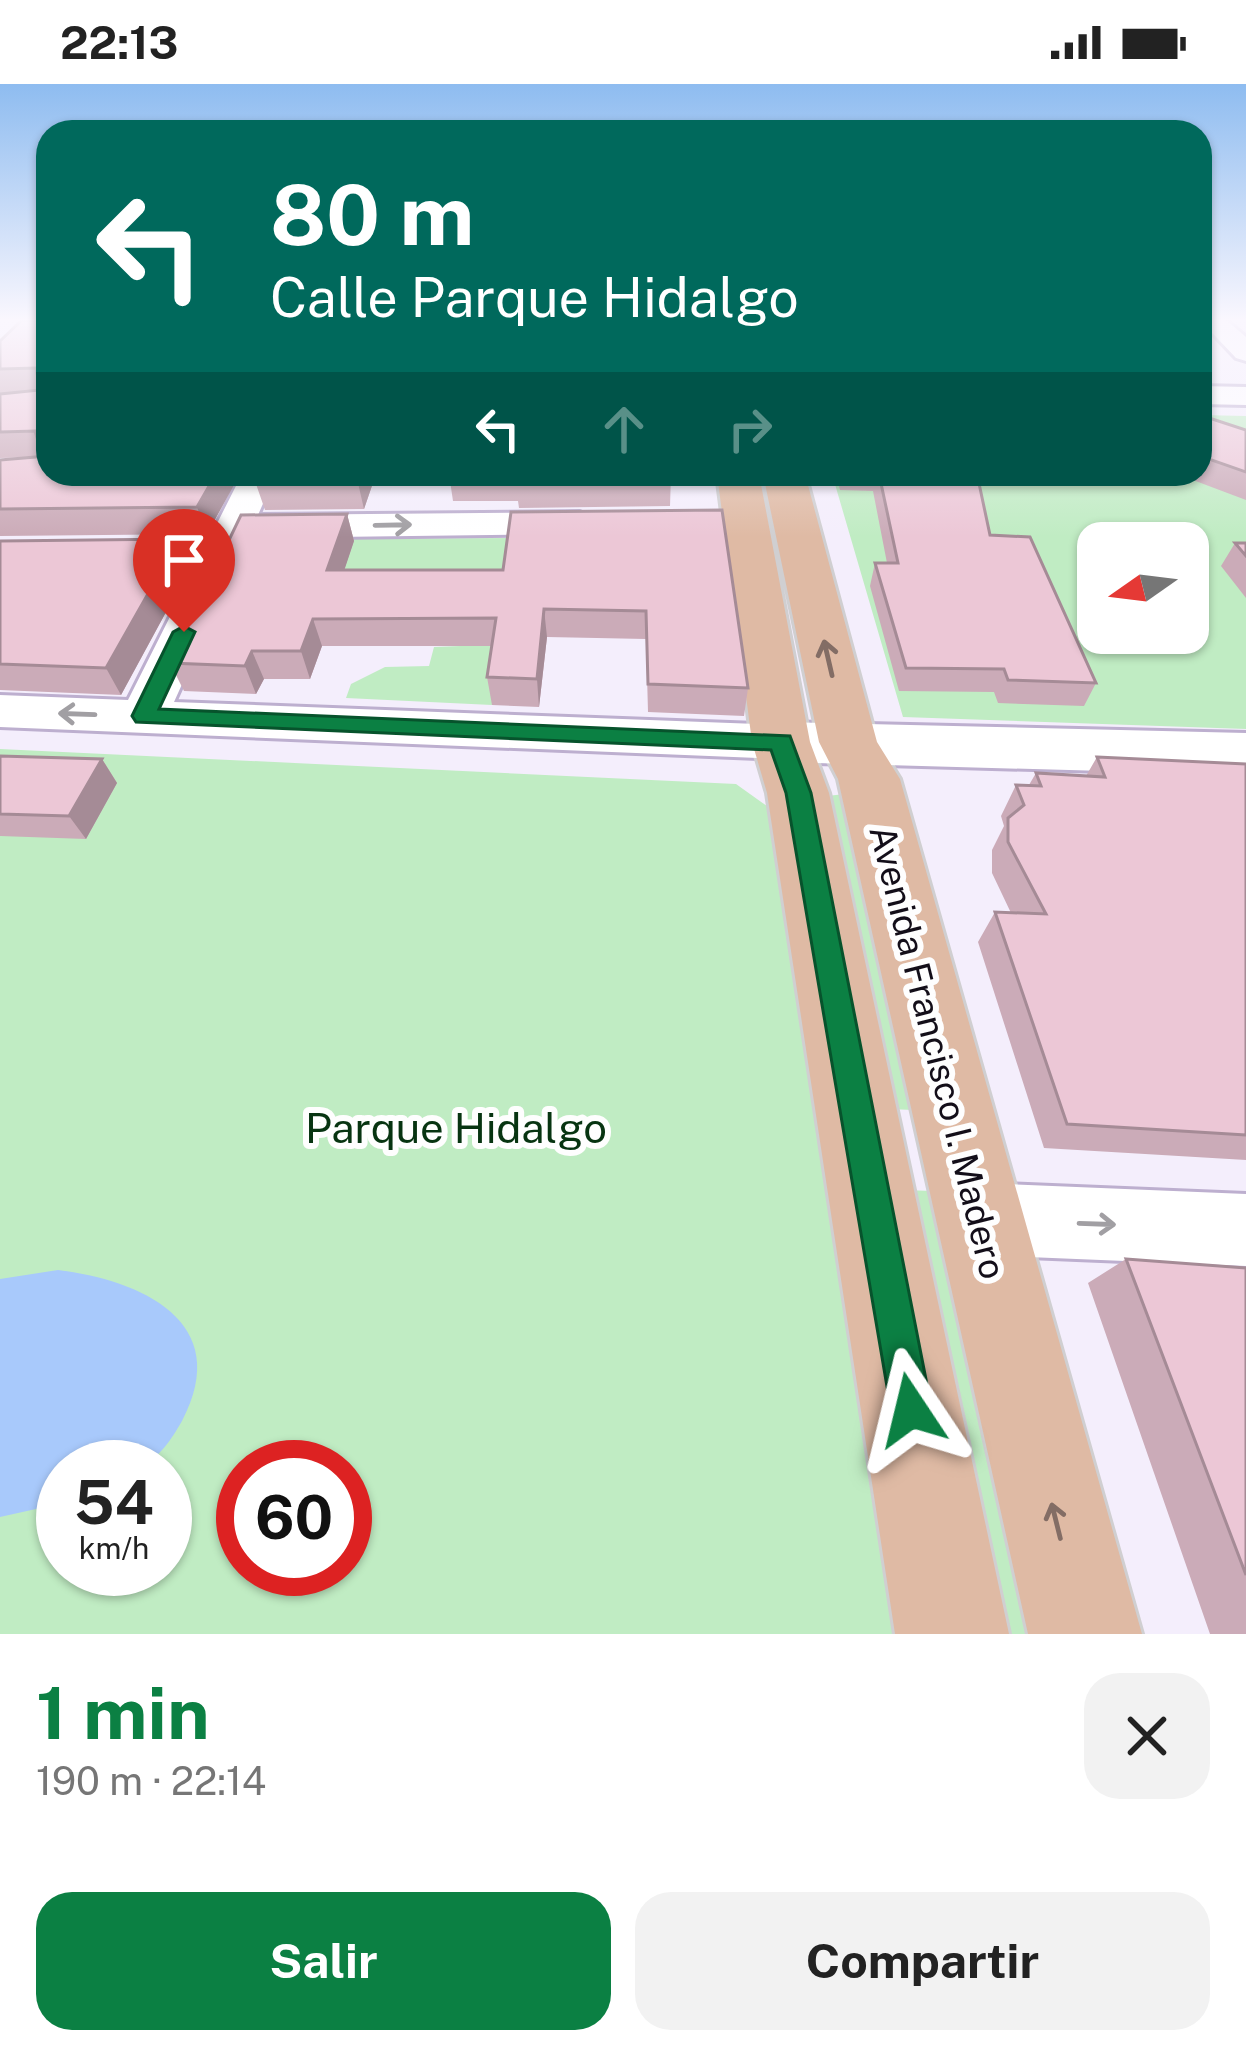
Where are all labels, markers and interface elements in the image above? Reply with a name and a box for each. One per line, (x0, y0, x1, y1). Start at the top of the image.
text: 22:13 (60, 16, 178, 69)
text: 80 m (270, 165, 474, 264)
icon: left (72, 168, 228, 324)
text: Calle Parque Hidalgo (270, 266, 799, 329)
icon: left (465, 396, 531, 462)
icon: ahead (591, 396, 657, 462)
icon: right (717, 396, 783, 462)
pin (133, 509, 235, 632)
one-way arrow (373, 514, 412, 536)
north arrow (1077, 522, 1209, 654)
map controls (1077, 522, 1209, 654)
icon: arrive (151, 527, 217, 593)
one-way arrow (816, 639, 838, 677)
one-way arrow (58, 702, 97, 725)
street label: Avenida Francisco I. Madero (861, 821, 1015, 1283)
park label: Parque Hidalgo (305, 1103, 607, 1152)
one-way arrow (1077, 1213, 1116, 1236)
position arrow (848, 1347, 974, 1473)
speed limit sign: 60 (216, 1440, 372, 1596)
text: 54 (74, 1467, 154, 1538)
one-way arrow (1044, 1502, 1066, 1540)
text: km/h (79, 1530, 149, 1566)
text: 1 min (36, 1671, 210, 1755)
button: close (1084, 1673, 1210, 1799)
text: 190 m · 22:14 (36, 1758, 266, 1804)
button: Salir (36, 1892, 611, 2030)
button: Compartir (635, 1892, 1210, 2030)

